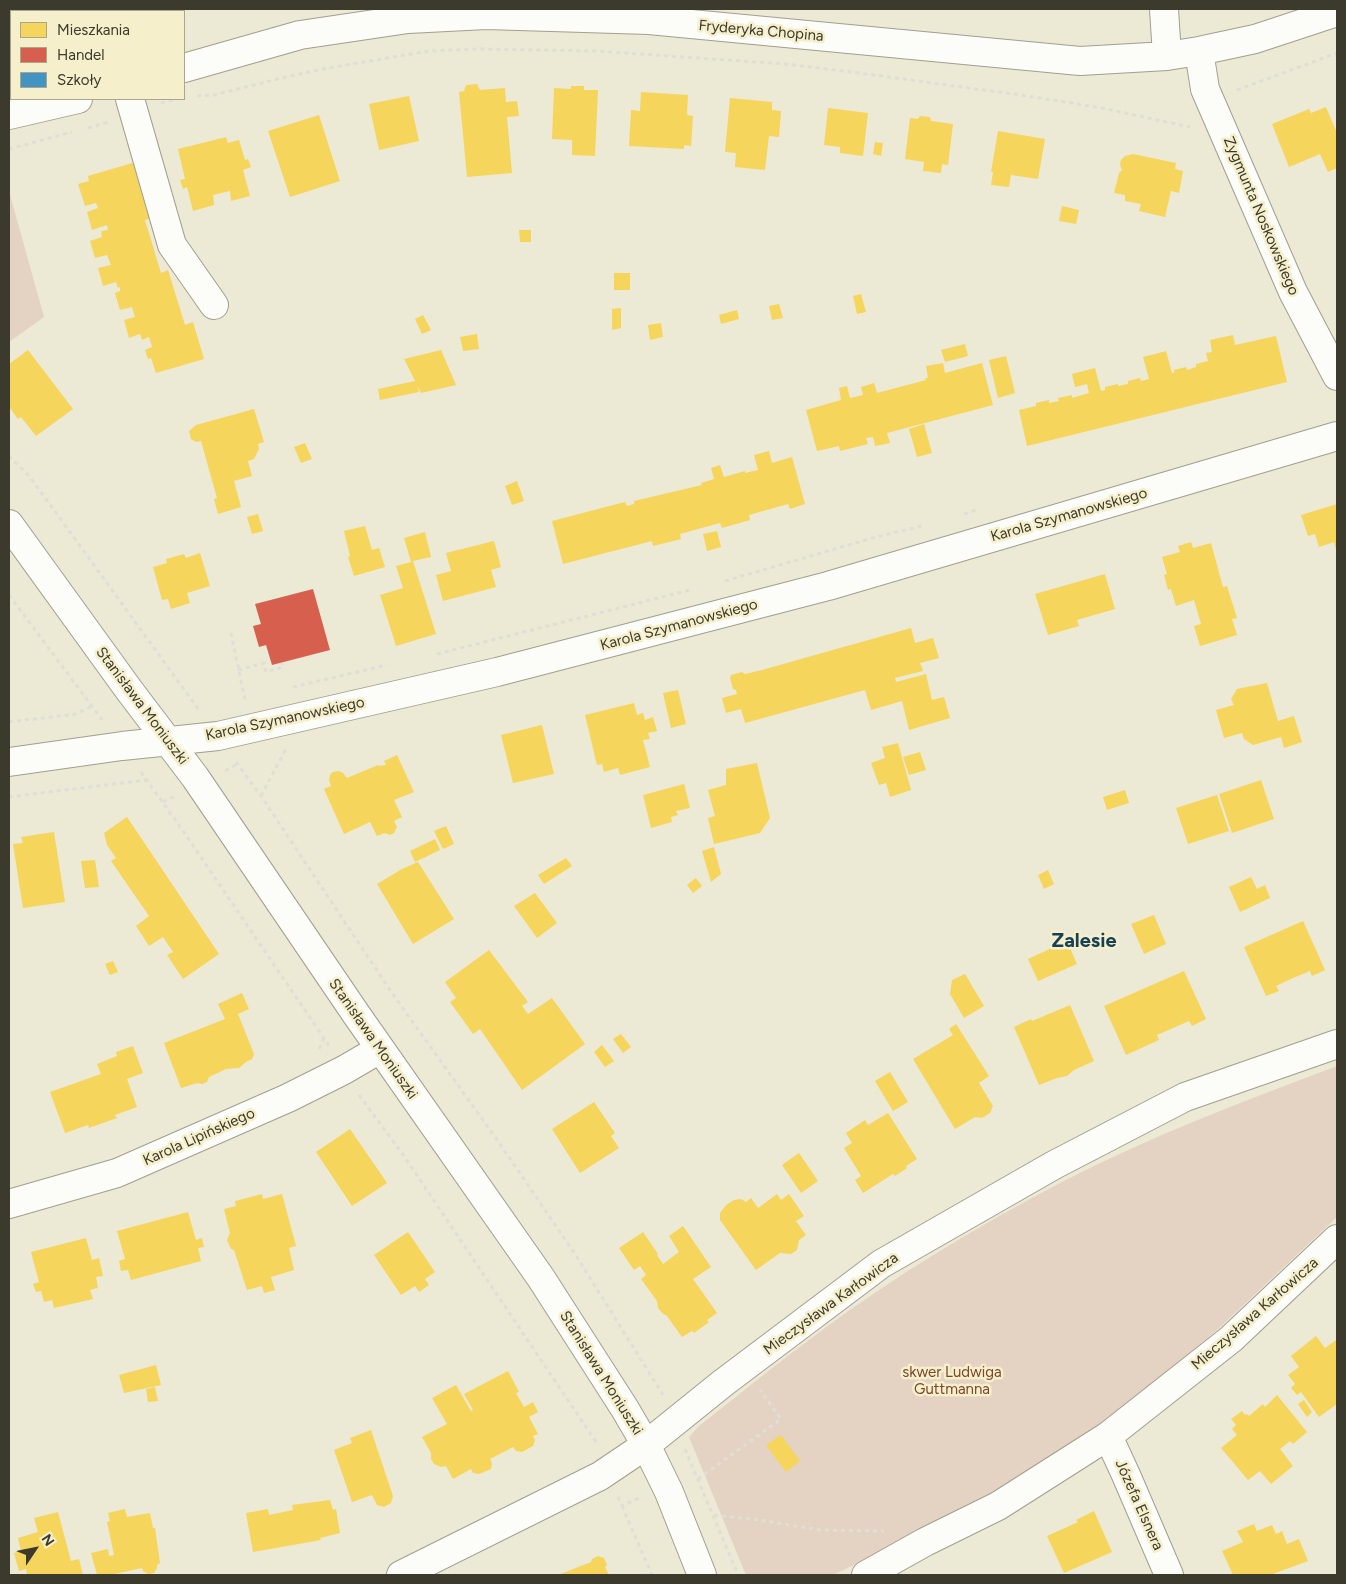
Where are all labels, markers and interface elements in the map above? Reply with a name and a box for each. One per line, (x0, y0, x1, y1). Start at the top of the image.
legend (10, 10, 185, 100)
street label: Fryderyka Chopina (698, 17, 824, 45)
text: Mieszkania (57, 21, 130, 39)
text: Handel (57, 46, 105, 64)
text: Szkoły (57, 71, 102, 89)
street label: Zygmunta Noskowskiego (1219, 134, 1303, 298)
street label: Karola Szymanowskiego (989, 484, 1149, 546)
street label: Karola Szymanowskiego (598, 595, 760, 655)
street label: Stanisława Moniuszki (92, 644, 192, 768)
street label: Karola Szymanowskiego (204, 693, 366, 745)
district label: Zalesie (1052, 929, 1116, 953)
street label: Stanisława Moniuszki (325, 975, 421, 1103)
street label: Karola Lipińskiego (140, 1104, 258, 1170)
street label: Mieczysława Karłowicza (760, 1249, 902, 1359)
street label: Mieczysława Karłowicza (1188, 1254, 1322, 1374)
street label: Stanisława Moniuszki (556, 1308, 646, 1438)
park label: skwer Ludwiga Guttmanna (902, 1364, 1002, 1399)
street label: Józefa Elsnera (1111, 1457, 1167, 1553)
north arrow (10, 1524, 60, 1574)
text: N (38, 1531, 58, 1550)

